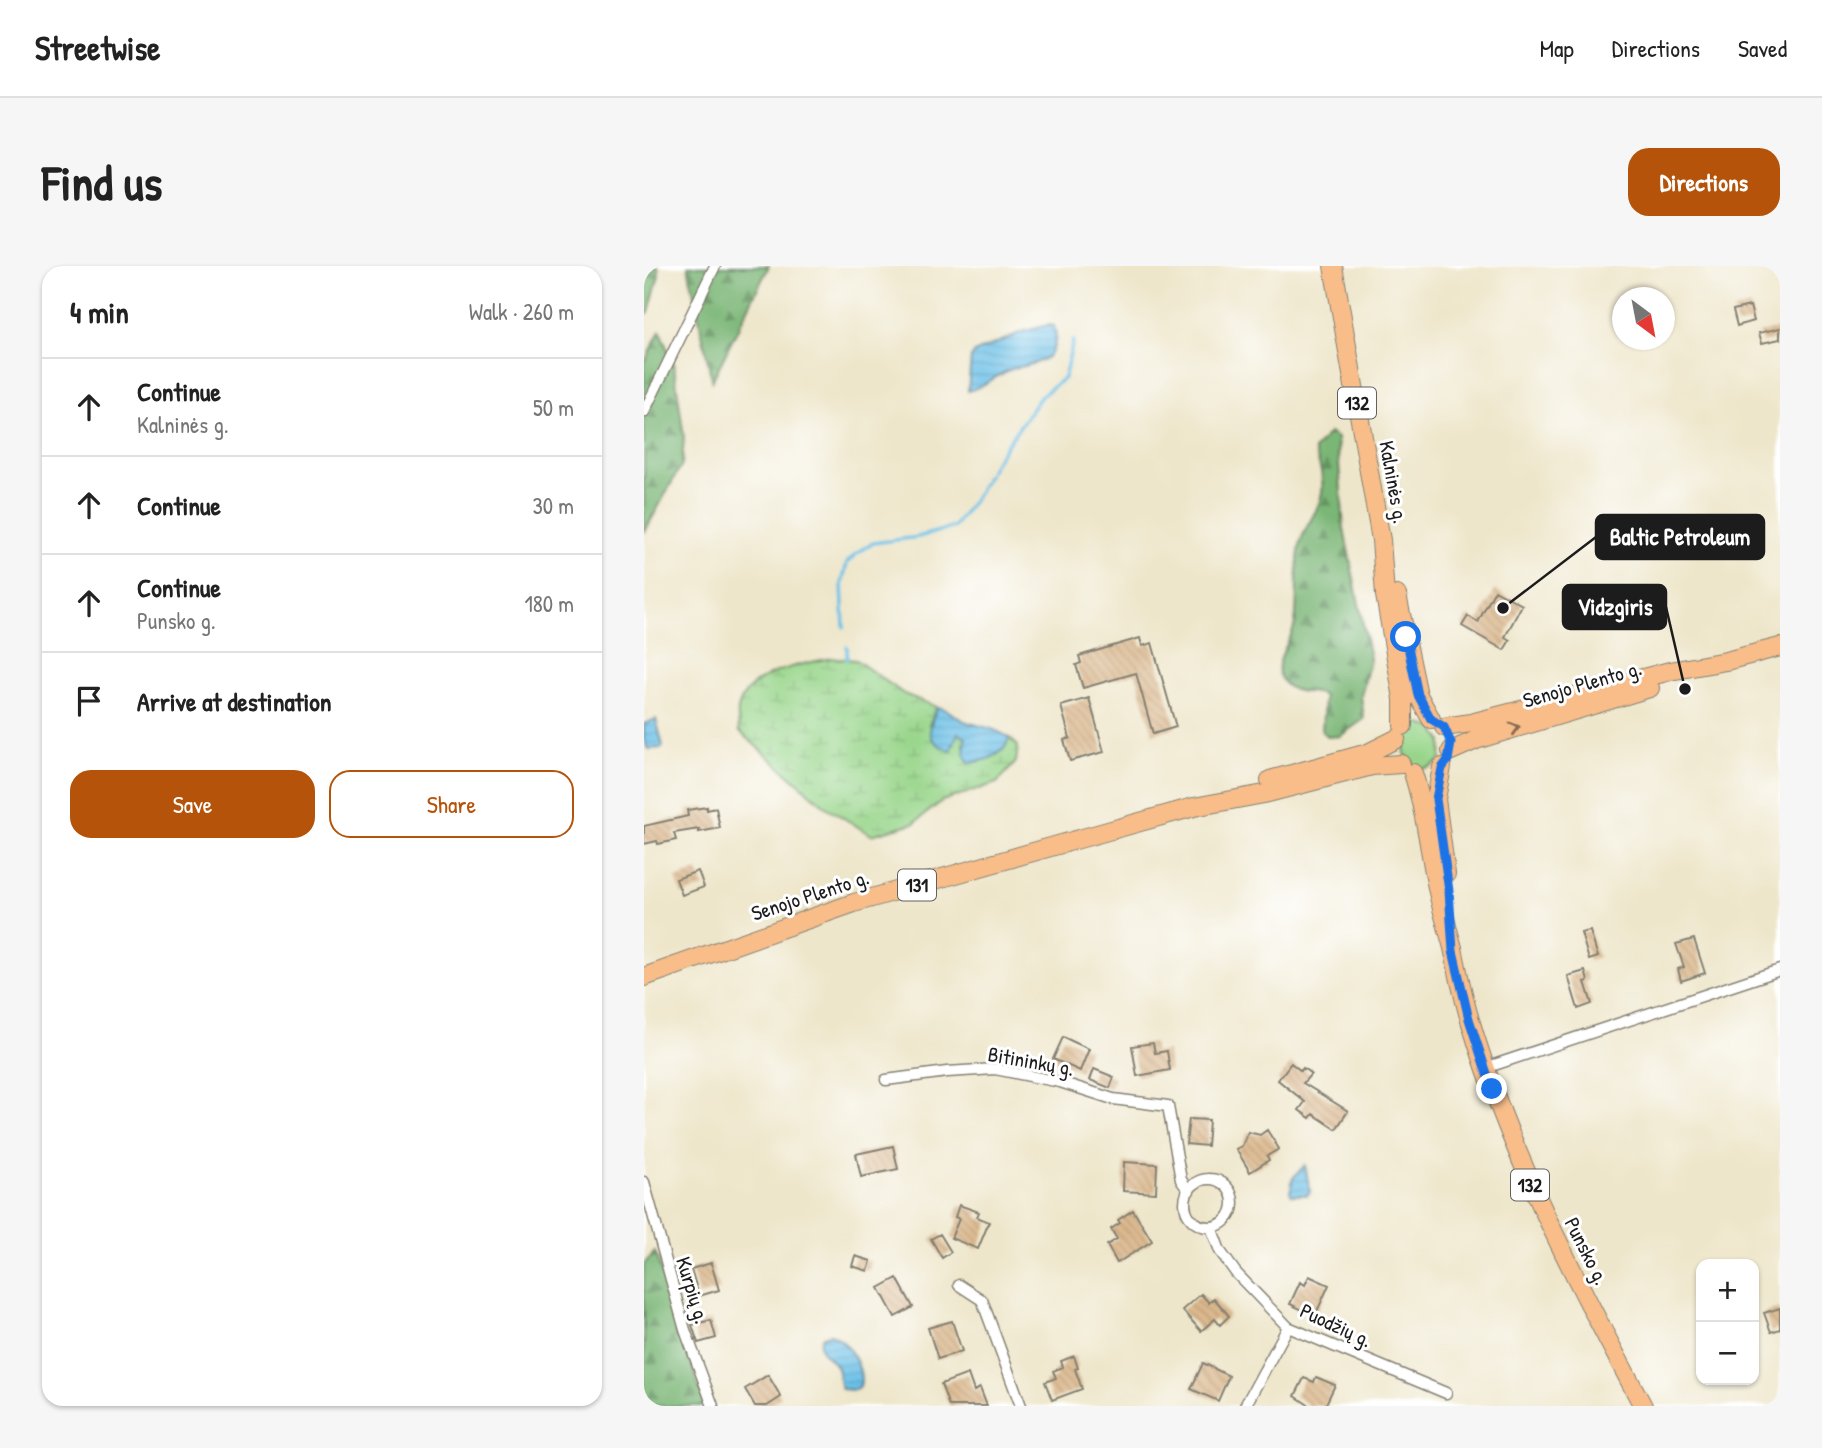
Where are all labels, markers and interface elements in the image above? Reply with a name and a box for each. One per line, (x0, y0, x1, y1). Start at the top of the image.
text: Streetwise (35, 26, 160, 70)
text: Map (1540, 32, 1574, 64)
text: Directions (1612, 32, 1700, 64)
text: Saved (1738, 32, 1787, 64)
button: Directions (1628, 148, 1780, 216)
text: Find us (42, 149, 162, 215)
north arrow (1612, 287, 1675, 350)
text: 4 min (70, 292, 129, 332)
text: Walk · 260 m (469, 296, 574, 327)
text: Continue (137, 374, 221, 409)
icon: ahead (70, 388, 108, 426)
road number: 132 (1338, 388, 1376, 419)
text: 50 m (533, 392, 574, 423)
text: Kalninės g. (137, 409, 229, 440)
street label: Kalninės g. (1372, 438, 1416, 526)
icon: ahead (70, 486, 108, 524)
text: Continue (137, 488, 221, 523)
text: 30 m (532, 490, 574, 521)
callout: Baltic Petroleum (1596, 515, 1764, 559)
text: Baltic Petroleum (1610, 521, 1751, 552)
text: Continue (137, 570, 221, 605)
icon: ahead (70, 584, 108, 622)
callout: Vidzgiris (1563, 585, 1666, 629)
text: 180 m (524, 588, 574, 619)
text: Vidzgiris (1577, 591, 1653, 623)
text: Punsko g. (137, 605, 216, 636)
route start (1390, 621, 1421, 652)
street label: Senojo Plento g. (1519, 653, 1645, 715)
icon: arrive (70, 682, 108, 720)
text: Arrive at destination (137, 684, 332, 719)
one-way arrow (1509, 721, 1521, 736)
button: Save (70, 770, 315, 838)
button: Share (329, 770, 574, 838)
street label: Senojo Plento g. (747, 862, 873, 928)
road number: 131 (898, 870, 936, 900)
street label: Bitininkų g. (986, 1039, 1076, 1083)
route end (1476, 1073, 1507, 1104)
road number: 132 (1511, 1169, 1549, 1200)
street label: Punsko g. (1558, 1212, 1616, 1290)
street label: Kurpių g. (669, 1253, 717, 1327)
map controls (1696, 1259, 1759, 1385)
button: + (1696, 1259, 1759, 1322)
street label: Puodžių g. (1295, 1296, 1377, 1354)
button: − (1696, 1322, 1759, 1385)

